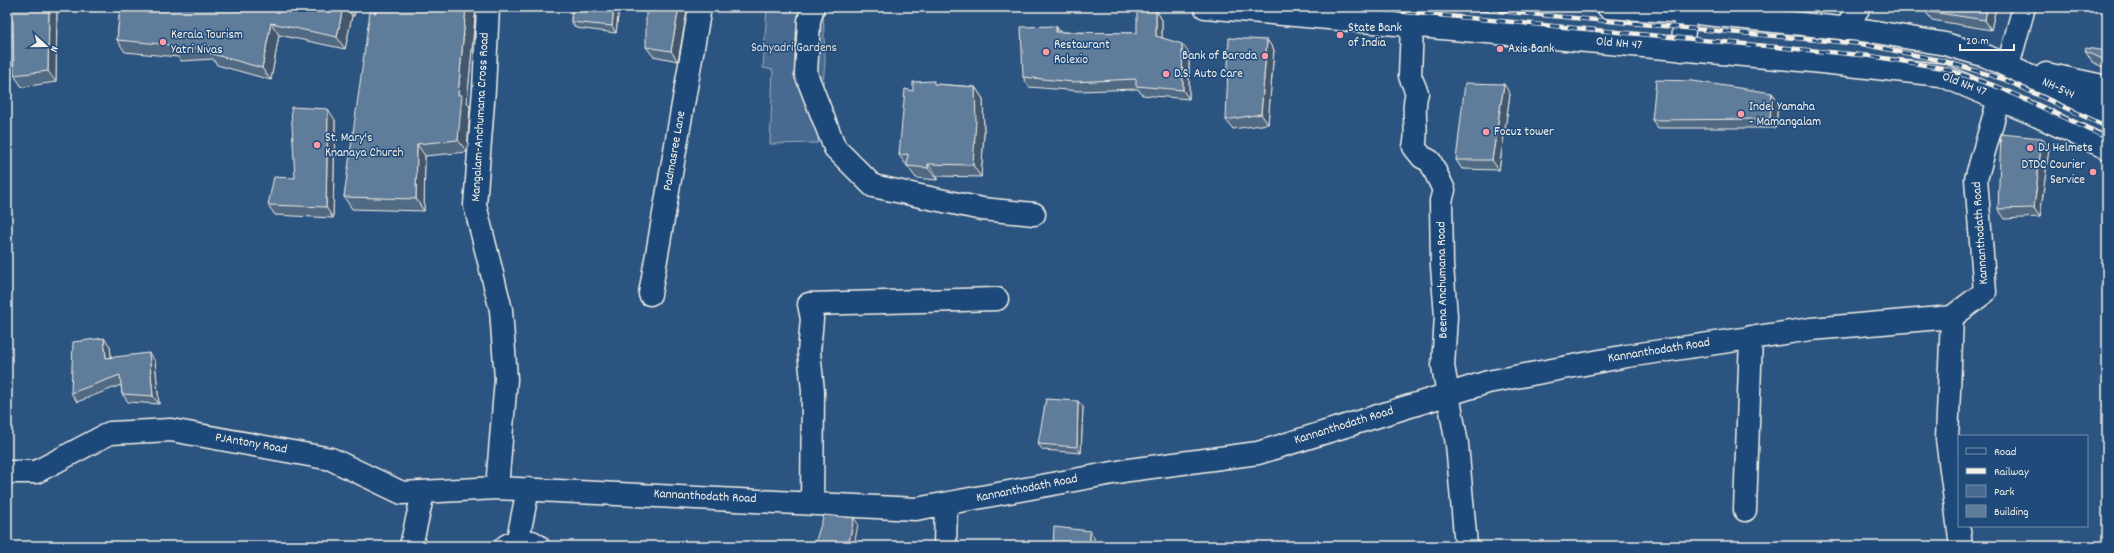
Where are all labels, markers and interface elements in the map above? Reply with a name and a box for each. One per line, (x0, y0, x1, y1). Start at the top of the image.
place label: State Bank of India (1348, 19, 1402, 53)
north arrow (26, 26, 66, 66)
place label: Kerala Tourism Yatri Nivas (171, 26, 243, 60)
scale bar (1960, 26, 2014, 52)
marker: State Bank of India (1335, 30, 1345, 40)
street label: Mangalam-Anchumana Cross Road (467, 32, 495, 202)
street label: Old NH 47 (1595, 33, 1643, 55)
text: 20 m (1966, 33, 1989, 50)
place label: Restaurant Rolexio (1054, 36, 1110, 70)
marker: Kerala Tourism Yatri Nivas (158, 37, 168, 47)
park label: Sahyadri Gardens (751, 39, 837, 58)
place label: Axis Bank (1508, 40, 1554, 59)
text: N (45, 43, 62, 55)
marker: Axis Bank (1495, 44, 1505, 54)
marker: Restaurant Rolexio (1041, 47, 1051, 57)
place label: Bank of Baroda (1182, 47, 1258, 66)
marker: Bank of Baroda (1260, 51, 1270, 61)
place label: D.S. Auto Care (1174, 65, 1243, 84)
street label: Old NH 47 (1939, 68, 1989, 102)
marker: D.S. Auto Care (1161, 69, 1171, 79)
street label: NH-544 (2038, 73, 2078, 105)
place label: Indel Yamaha - Mamangalam (1749, 98, 1821, 132)
street label: Padmasree Lane (659, 109, 691, 193)
marker: Indel Yamaha - Mamangalam (1736, 109, 1746, 119)
place label: Focuz tower (1494, 123, 1554, 142)
marker: Focuz tower (1481, 127, 1491, 137)
place label: St. Mary's Knanaya Church (325, 129, 404, 163)
place label: DJ Helmets (2038, 139, 2093, 158)
marker: St. Mary's Knanaya Church (312, 140, 322, 150)
marker: DJ Helmets (2025, 143, 2035, 153)
place label: DTDC Courier Service (2021, 156, 2085, 190)
marker: DTDC Courier Service (2088, 167, 2098, 177)
street label: Kannanthodath Road (1968, 181, 1994, 285)
street label: Beena Anchumana Road (1432, 221, 1454, 339)
street label: Kannanthodath Road (1607, 334, 1711, 368)
street label: Kannanthodath Road (1292, 402, 1396, 450)
street label: PJAntony Road (213, 428, 289, 460)
legend (1958, 435, 2088, 527)
text: Road (1994, 444, 2016, 461)
text: Railway (1994, 464, 2030, 481)
street label: Kannanthodath Road (975, 470, 1079, 508)
text: Park (1994, 484, 2015, 501)
street label: Kannanthodath Road (653, 485, 757, 509)
text: Building (1994, 504, 2029, 521)

